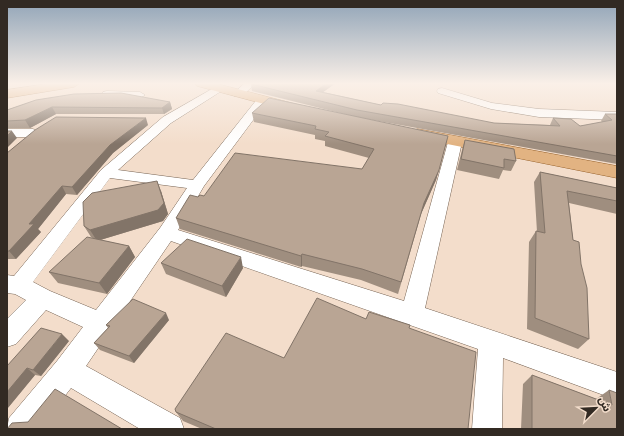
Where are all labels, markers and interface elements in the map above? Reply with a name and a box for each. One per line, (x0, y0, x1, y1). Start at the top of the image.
north arrow (576, 388, 616, 428)
text: ش (596, 394, 616, 414)

